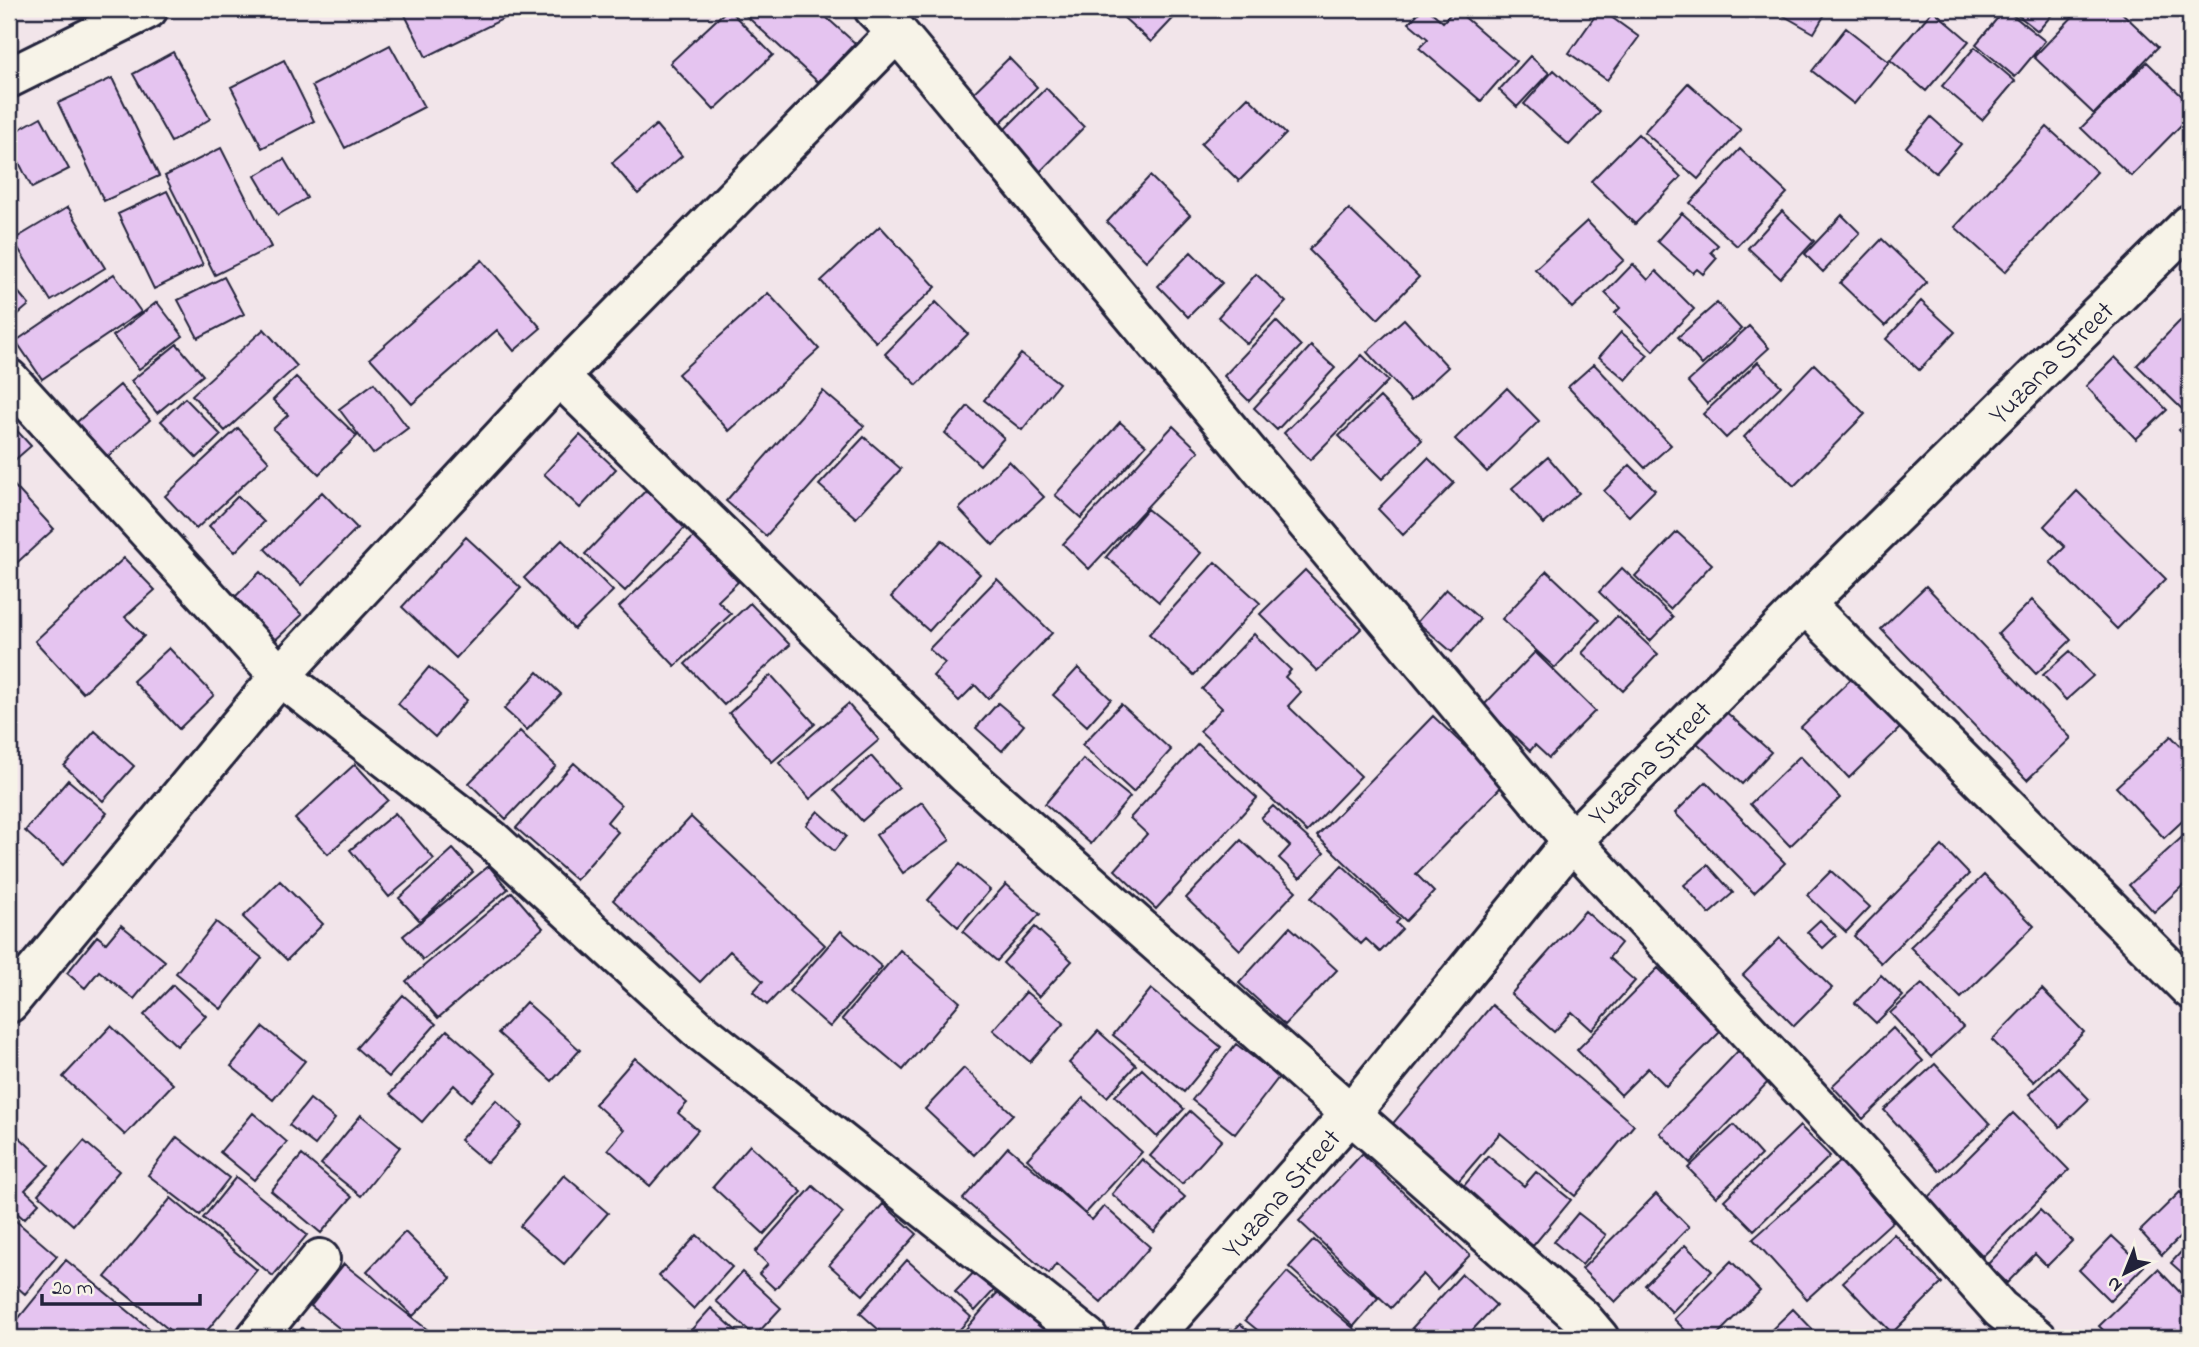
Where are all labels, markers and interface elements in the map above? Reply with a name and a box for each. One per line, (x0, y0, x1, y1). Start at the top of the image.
street label: Yuzana Street (1981, 293, 2125, 436)
street label: Yuzana Street (1580, 693, 1723, 837)
street label: Yuzana Street (1214, 1121, 1352, 1269)
north arrow (2090, 1238, 2160, 1308)
scale bar (42, 1263, 200, 1307)
text: N (2101, 1269, 2129, 1298)
text: 20 m (52, 1274, 93, 1304)

